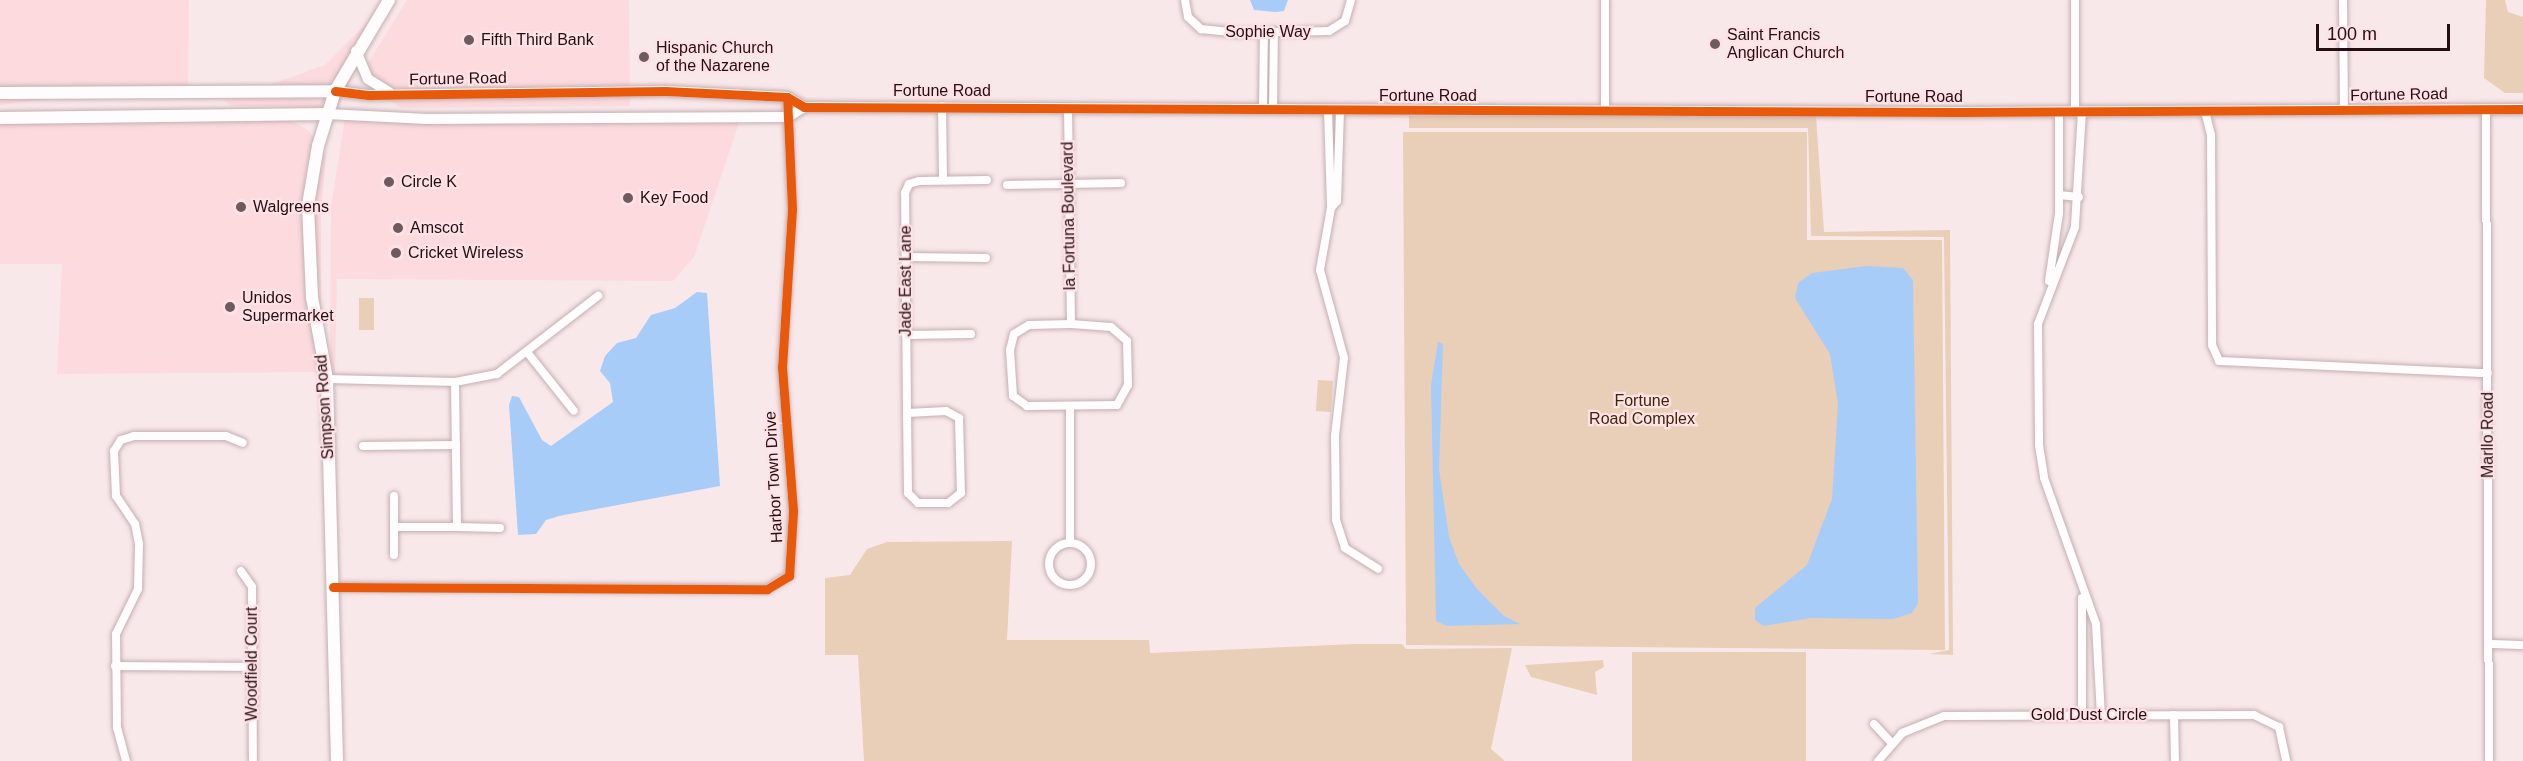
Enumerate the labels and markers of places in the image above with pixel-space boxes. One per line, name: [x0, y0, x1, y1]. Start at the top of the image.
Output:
place label: Saint Francis Anglican Church: [1727, 25, 1844, 63]
place label: Fifth Third Bank: [481, 30, 594, 50]
marker: Fifth Third Bank: [462, 33, 476, 47]
marker: Saint Francis Anglican Church: [1708, 37, 1722, 51]
place label: Hispanic Church of the Nazarene: [656, 38, 773, 76]
marker: Hispanic Church of the Nazarene: [637, 50, 651, 64]
place label: Circle K: [401, 172, 457, 192]
marker: Circle K: [382, 175, 396, 189]
place label: Key Food: [640, 188, 708, 208]
marker: Key Food: [621, 191, 635, 205]
place label: Walgreens: [253, 197, 329, 217]
marker: Walgreens: [234, 200, 248, 214]
place label: Amscot: [410, 218, 463, 238]
marker: Amscot: [391, 221, 405, 235]
place label: Cricket Wireless: [408, 243, 524, 263]
marker: Cricket Wireless: [389, 246, 403, 260]
place label: Unidos Supermarket: [242, 288, 334, 326]
marker: Unidos Supermarket: [223, 300, 237, 314]

